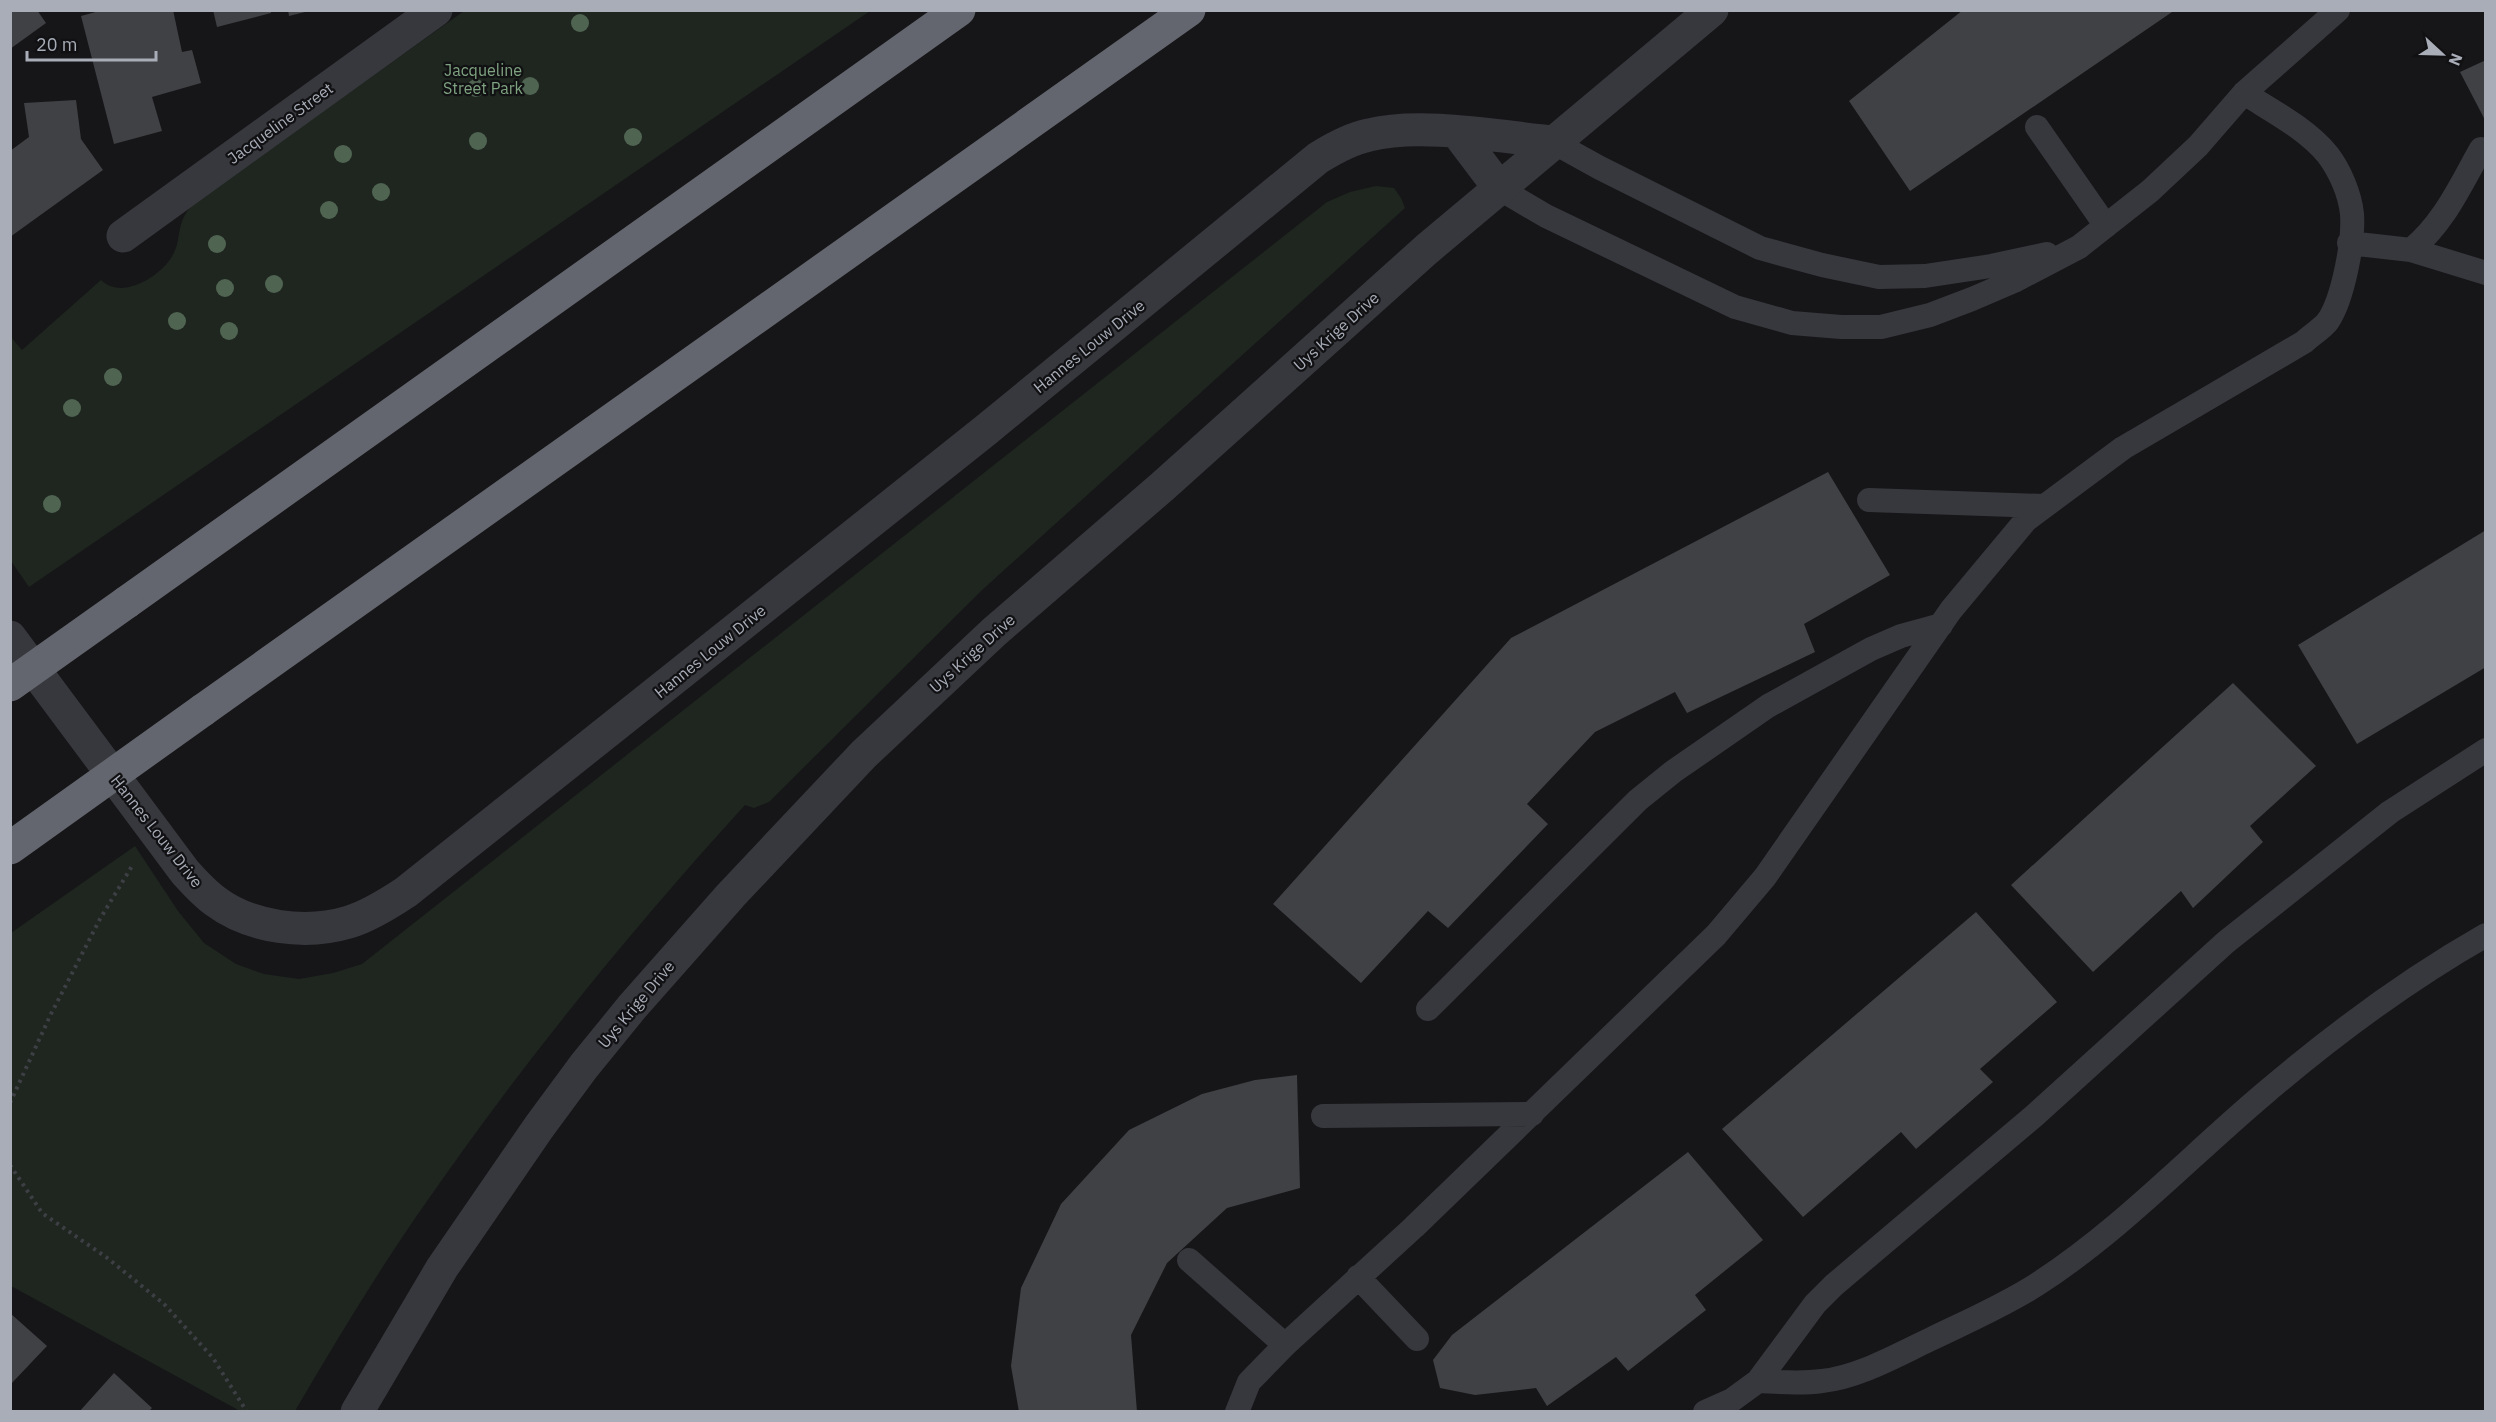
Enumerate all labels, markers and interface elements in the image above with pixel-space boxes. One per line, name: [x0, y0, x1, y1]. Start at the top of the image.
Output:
scale bar: [27, 24, 156, 62]
north arrow: [2412, 24, 2472, 84]
text: 20 m: [36, 33, 78, 56]
text: N: [2444, 50, 2467, 69]
park label: Jacqueline Street Park: [443, 60, 524, 98]
street label: Jacqueline Street: [223, 78, 337, 168]
street label: Uys Krige Drive: [1289, 287, 1383, 375]
street label: Hannes Louw Drive: [1029, 295, 1149, 397]
street label: Hannes Louw Drive: [650, 600, 770, 702]
street label: Uys Krige Drive: [925, 609, 1019, 697]
street label: Hannes Louw Drive: [107, 771, 207, 891]
street label: Uys Krige Drive: [594, 956, 679, 1052]

